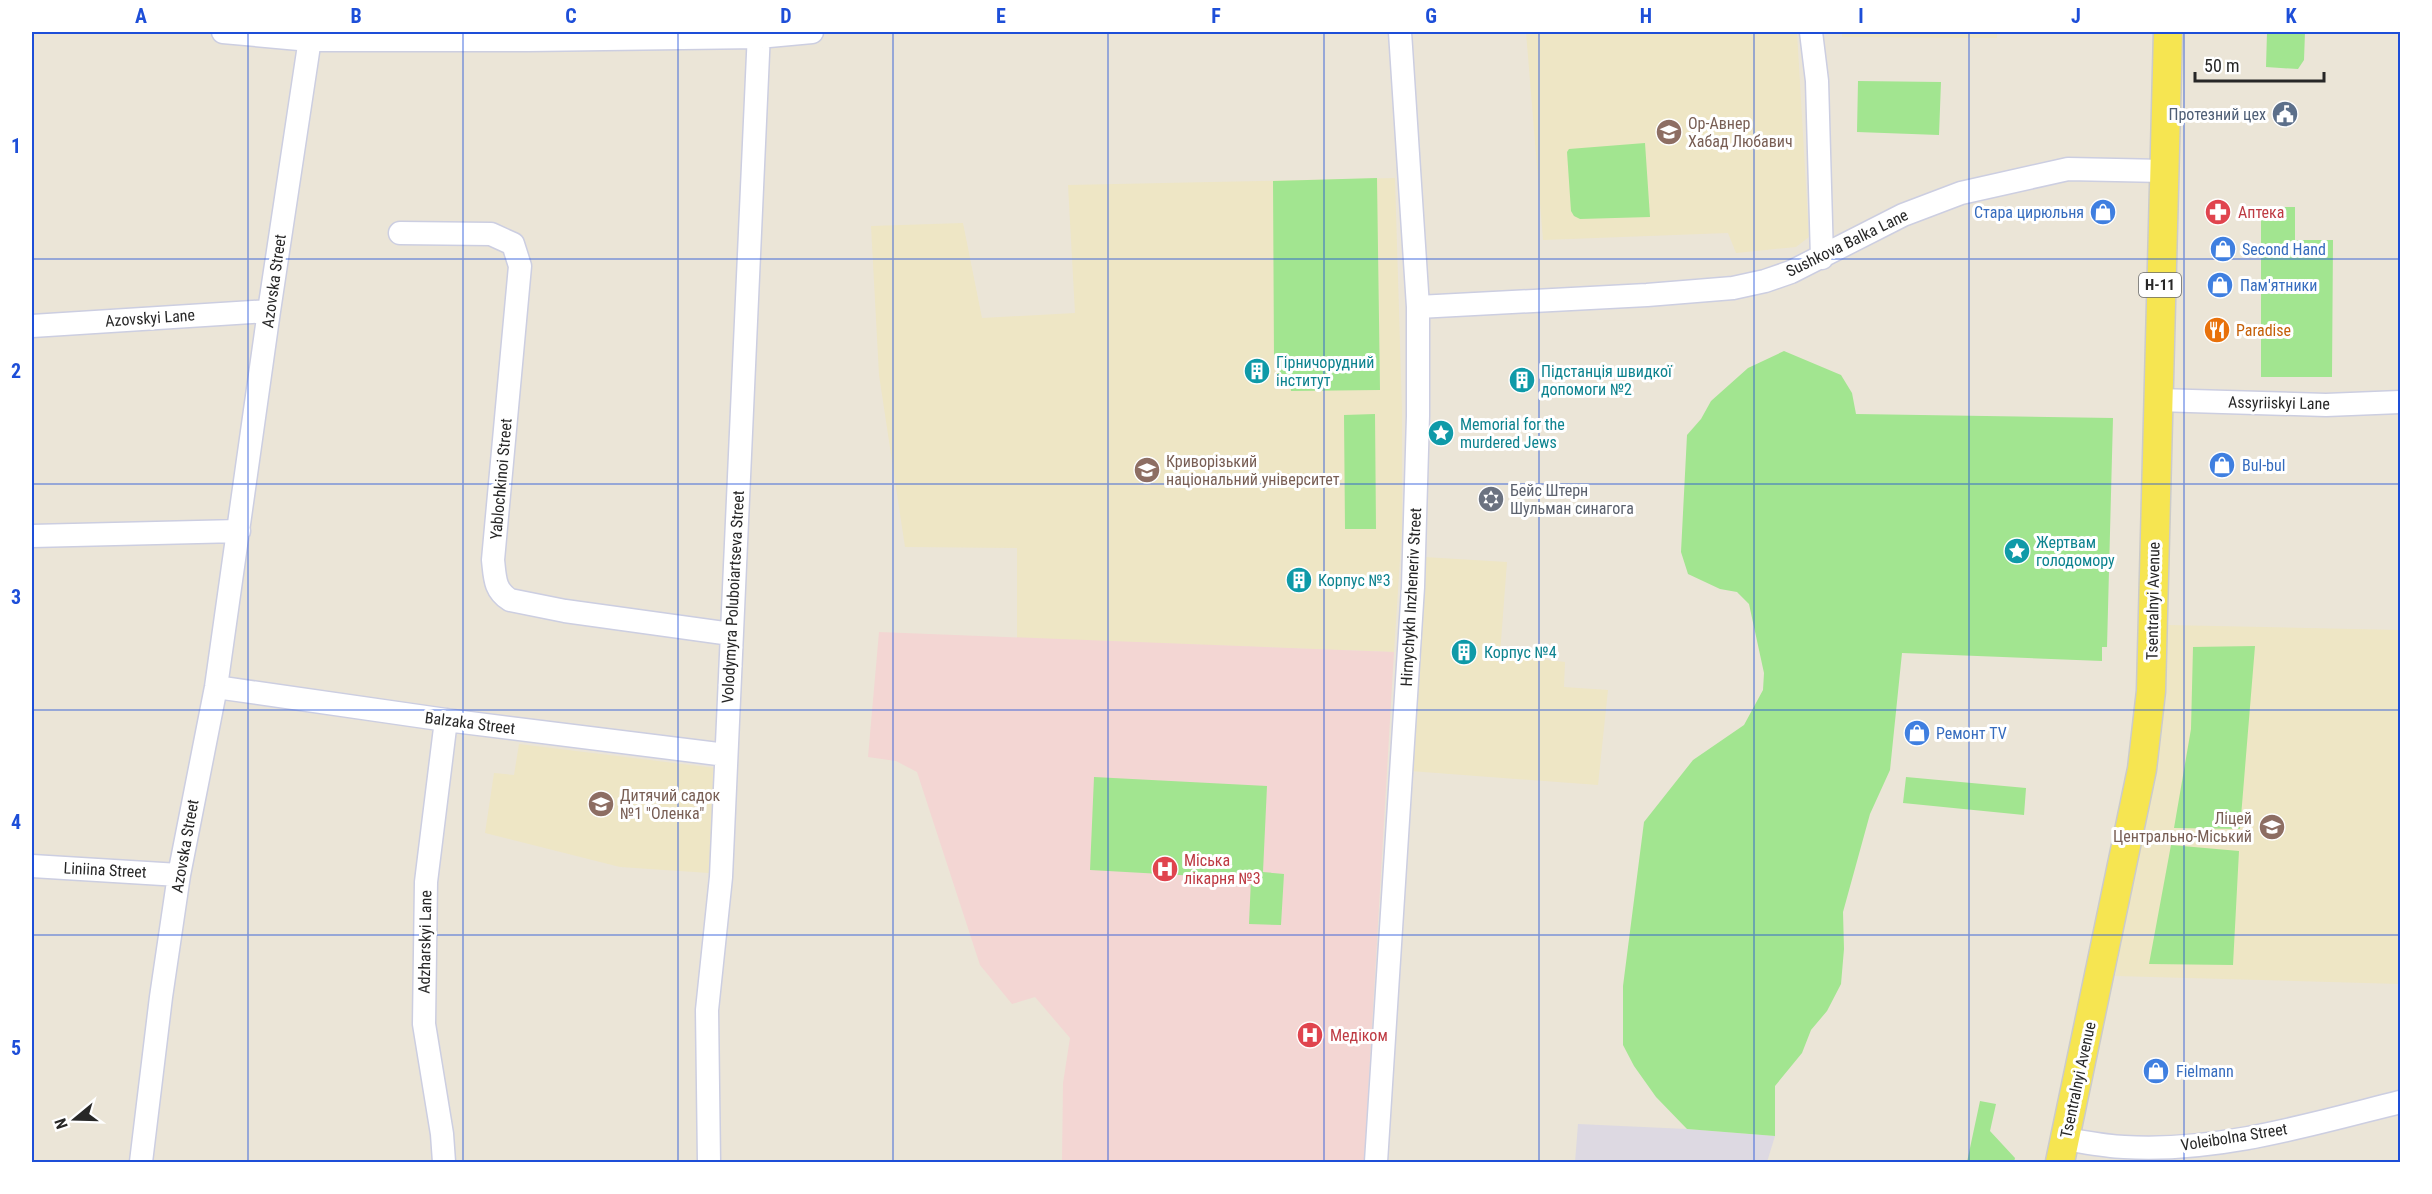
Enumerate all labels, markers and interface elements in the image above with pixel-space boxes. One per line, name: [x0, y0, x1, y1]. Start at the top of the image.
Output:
text: A: [135, 4, 147, 28]
text: B: [350, 4, 362, 28]
text: C: [565, 4, 577, 28]
text: D: [780, 4, 792, 28]
text: E: [996, 4, 1006, 28]
text: F: [1211, 4, 1221, 28]
text: G: [1425, 4, 1437, 28]
text: H: [1640, 4, 1652, 28]
text: I: [1858, 4, 1864, 28]
text: J: [2071, 4, 2081, 28]
text: K: [2285, 4, 2297, 28]
scale bar: [2195, 45, 2324, 83]
text: 50 m: [2204, 55, 2239, 76]
public building icon: Протезний цех: [2270, 99, 2300, 129]
place label: Протезний цех: [2168, 105, 2266, 124]
place label: Ор-Авнер Хабад Любавич: [1688, 114, 1793, 151]
school or university icon: Ор-Авнер Хабад Любавич: [1654, 117, 1684, 147]
text: 1: [11, 134, 21, 158]
shop icon: Стара цирюльня: [2088, 197, 2118, 227]
pharmacy icon: Аптека: [2203, 197, 2233, 227]
place label: Стара цирюльня: [1974, 203, 2084, 222]
place label: Аптека: [2238, 203, 2284, 222]
street label: Sushkova Balka Lane: [1783, 205, 1911, 281]
street label: Azovska Street: [258, 233, 290, 329]
shop icon: Second Hand: [2208, 234, 2238, 264]
place label: Second Hand: [2242, 240, 2326, 259]
shop icon: Пам'ятники: [2205, 270, 2235, 300]
road number: Н-11: [2139, 273, 2181, 297]
place label: Пам'ятники: [2240, 276, 2317, 295]
street label: Azovskyi Lane: [104, 305, 196, 331]
restaurant icon: Paradise: [2202, 315, 2232, 345]
place label: Paradise: [2236, 321, 2291, 340]
place label: Гірничорудний інститут: [1276, 353, 1374, 390]
building icon: Гірничорудний інститут: [1242, 356, 1272, 386]
text: 2: [11, 359, 21, 383]
place label: Підстанція швидкої допомоги №2: [1541, 362, 1673, 399]
building icon: Підстанція швидкої допомоги №2: [1507, 365, 1537, 395]
street label: Assyriiskyi Lane: [2228, 393, 2330, 413]
place label: Memorial for the murdered Jews: [1460, 415, 1565, 452]
street label: Yablochkinoi Street: [486, 417, 516, 540]
place icon: Memorial for the murdered Jews: [1426, 418, 1456, 448]
shop icon: Bul-bul: [2207, 450, 2237, 480]
place label: Криворізький національний університет: [1166, 452, 1340, 489]
school or university icon: Криворізький національний університет: [1132, 455, 1162, 485]
place label: Bul-bul: [2242, 456, 2285, 475]
place label: Бейс Штерн Шульман синагога: [1510, 481, 1634, 518]
synagogue icon: Бейс Штерн Шульман синагога: [1476, 484, 1506, 514]
street label: Volodymyra Poluboiartseva Street: [718, 490, 748, 704]
street label: Hirnychykh Inzheneriv Street: [1397, 507, 1425, 687]
place label: Жертвам голодомору: [2036, 533, 2115, 570]
place icon: Жертвам голодомору: [2002, 536, 2032, 566]
street label: Tsentralnyi Avenue: [2142, 542, 2164, 660]
building icon: Корпус №3: [1284, 565, 1314, 595]
place label: Корпус №3: [1318, 571, 1391, 590]
text: 3: [11, 585, 21, 609]
building icon: Корпус №4: [1449, 637, 1479, 667]
place label: Корпус №4: [1484, 643, 1557, 662]
street label: Balzaka Street: [424, 708, 516, 738]
shop icon: Ремонт TV: [1902, 718, 1932, 748]
place label: Ремонт TV: [1936, 724, 2007, 743]
place label: Дитячий садок №1 "Оленка": [620, 786, 721, 823]
school or university icon: Дитячий садок №1 "Оленка": [586, 789, 616, 819]
street label: Azovska Street: [167, 798, 203, 894]
place label: Ліцей Центрально-Міський: [2113, 809, 2252, 846]
text: 4: [11, 810, 21, 834]
school or university icon: Ліцей Центрально-Міський: [2257, 812, 2287, 842]
place label: Міська лікарня №3: [1184, 851, 1261, 888]
hospital icon: Міська лікарня №3: [1150, 854, 1180, 884]
street label: Liniina Street: [63, 858, 147, 882]
street label: Adzharskyi Lane: [415, 890, 435, 994]
hospital icon: Медіком: [1295, 1020, 1325, 1050]
street label: Tsentralnyi Avenue: [2056, 1020, 2100, 1140]
place label: Медіком: [1330, 1026, 1388, 1045]
text: 5: [11, 1036, 21, 1060]
shop icon: Fielmann: [2141, 1056, 2171, 1086]
place label: Fielmann: [2176, 1062, 2234, 1081]
north arrow: [45, 1089, 105, 1149]
text: N: [51, 1116, 72, 1131]
street label: Voleibolna Street: [2179, 1119, 2289, 1155]

